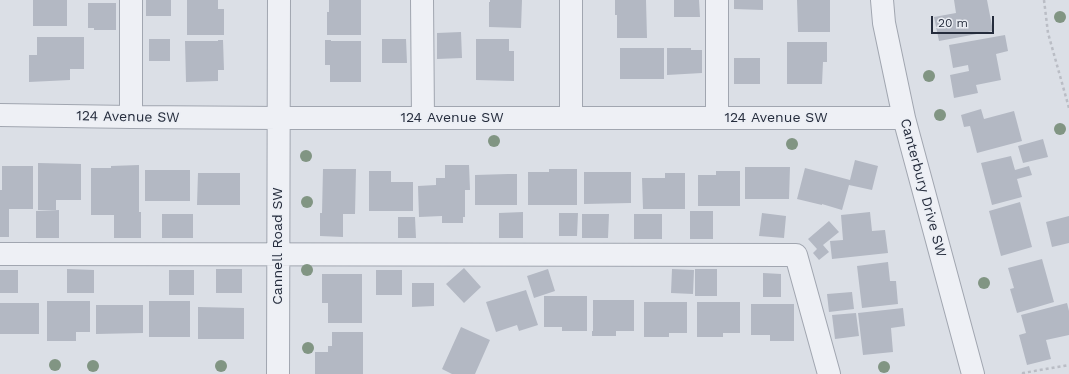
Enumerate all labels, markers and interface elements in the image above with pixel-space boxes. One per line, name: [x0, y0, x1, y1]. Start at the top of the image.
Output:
scale bar: [933, 8, 996, 34]
text: 20 m: [938, 16, 968, 30]
street label: 124 Avenue SW: [76, 108, 180, 126]
street label: 124 Avenue SW: [400, 110, 504, 126]
street label: 124 Avenue SW: [724, 110, 828, 126]
street label: Canterbury Drive SW: [896, 117, 950, 259]
street label: Cannell Road SW: [270, 187, 286, 305]

